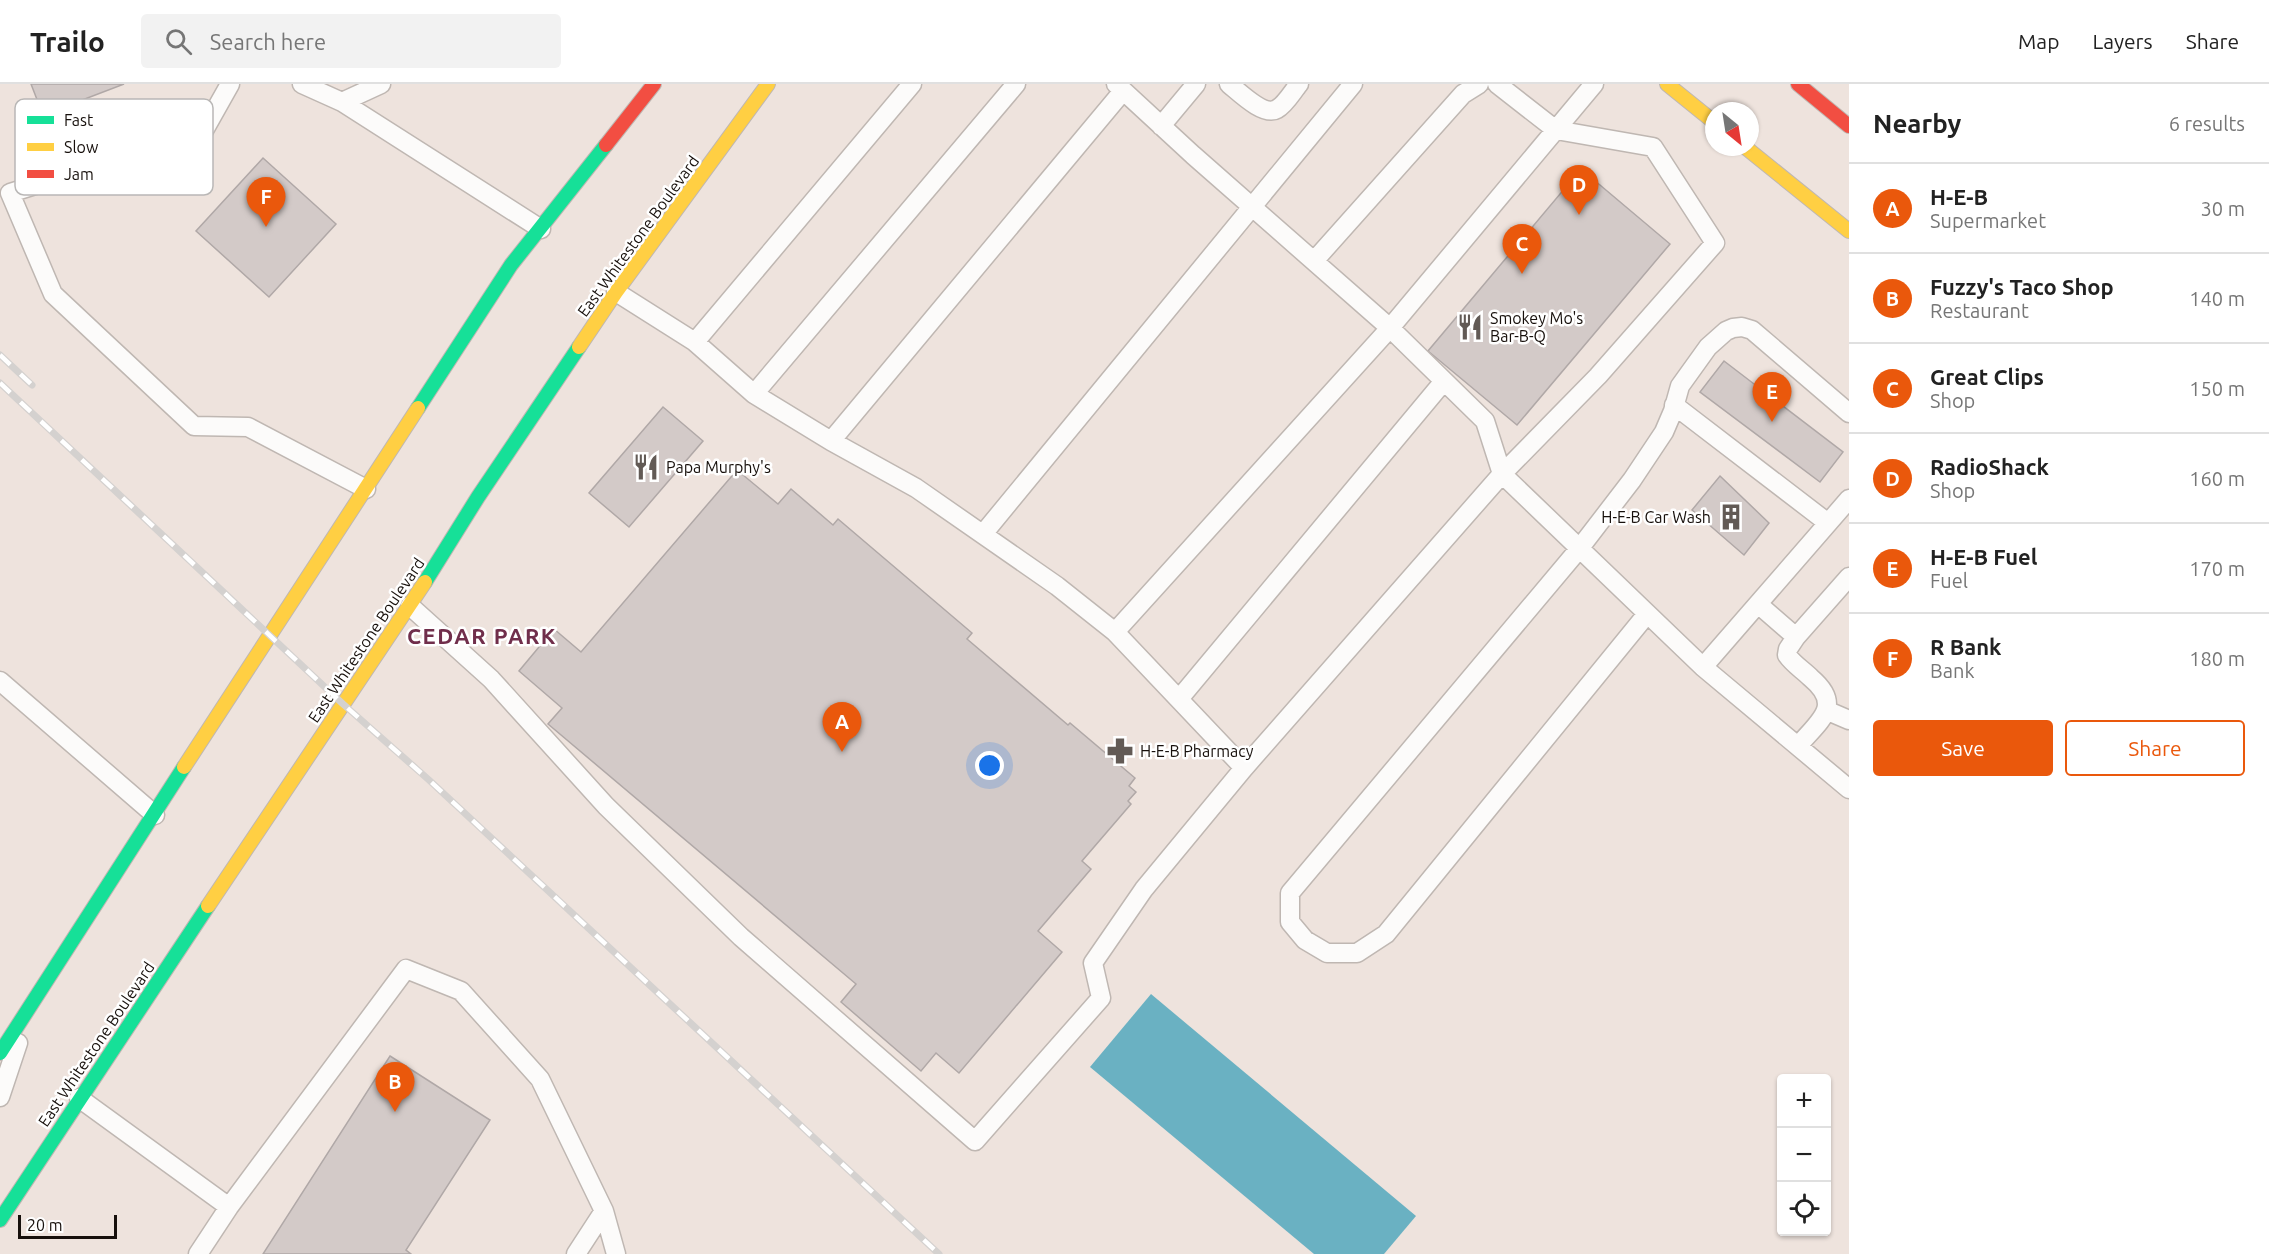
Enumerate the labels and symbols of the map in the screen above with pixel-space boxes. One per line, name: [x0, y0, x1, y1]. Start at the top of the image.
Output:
legend: [15, 99, 213, 195]
north arrow: [1705, 102, 1759, 156]
text: Fast: [64, 111, 94, 129]
text: Slow: [64, 138, 99, 156]
street label: East Whitestone Boulevard: [574, 152, 702, 320]
text: Jam: [64, 165, 94, 183]
pin: D: [1560, 166, 1598, 215]
pin: F: [246, 178, 286, 227]
pin: C: [1502, 224, 1541, 274]
place label: Smokey Mo's Bar-B-Q: [1490, 309, 1583, 345]
restaurant icon: Smokey Mo's Bar-B-Q: [1455, 312, 1485, 342]
pin: E: [1752, 372, 1792, 422]
restaurant icon: Papa Murphy's: [631, 452, 661, 482]
place label: Papa Murphy's: [666, 458, 771, 476]
building icon: H-E-B Car Wash: [1716, 502, 1746, 532]
place label: H-E-B Car Wash: [1601, 508, 1711, 526]
street label: East Whitestone Boulevard: [304, 554, 428, 726]
district label: CEDAR PARK: [407, 623, 557, 648]
pin: A: [822, 702, 862, 752]
pharmacy icon: H-E-B Pharmacy: [1105, 736, 1135, 766]
place label: H-E-B Pharmacy: [1140, 742, 1254, 760]
your location: [975, 751, 1004, 780]
street label: East Whitestone Boulevard: [34, 958, 158, 1130]
pin: B: [376, 1062, 414, 1112]
scale bar: [18, 1212, 117, 1240]

